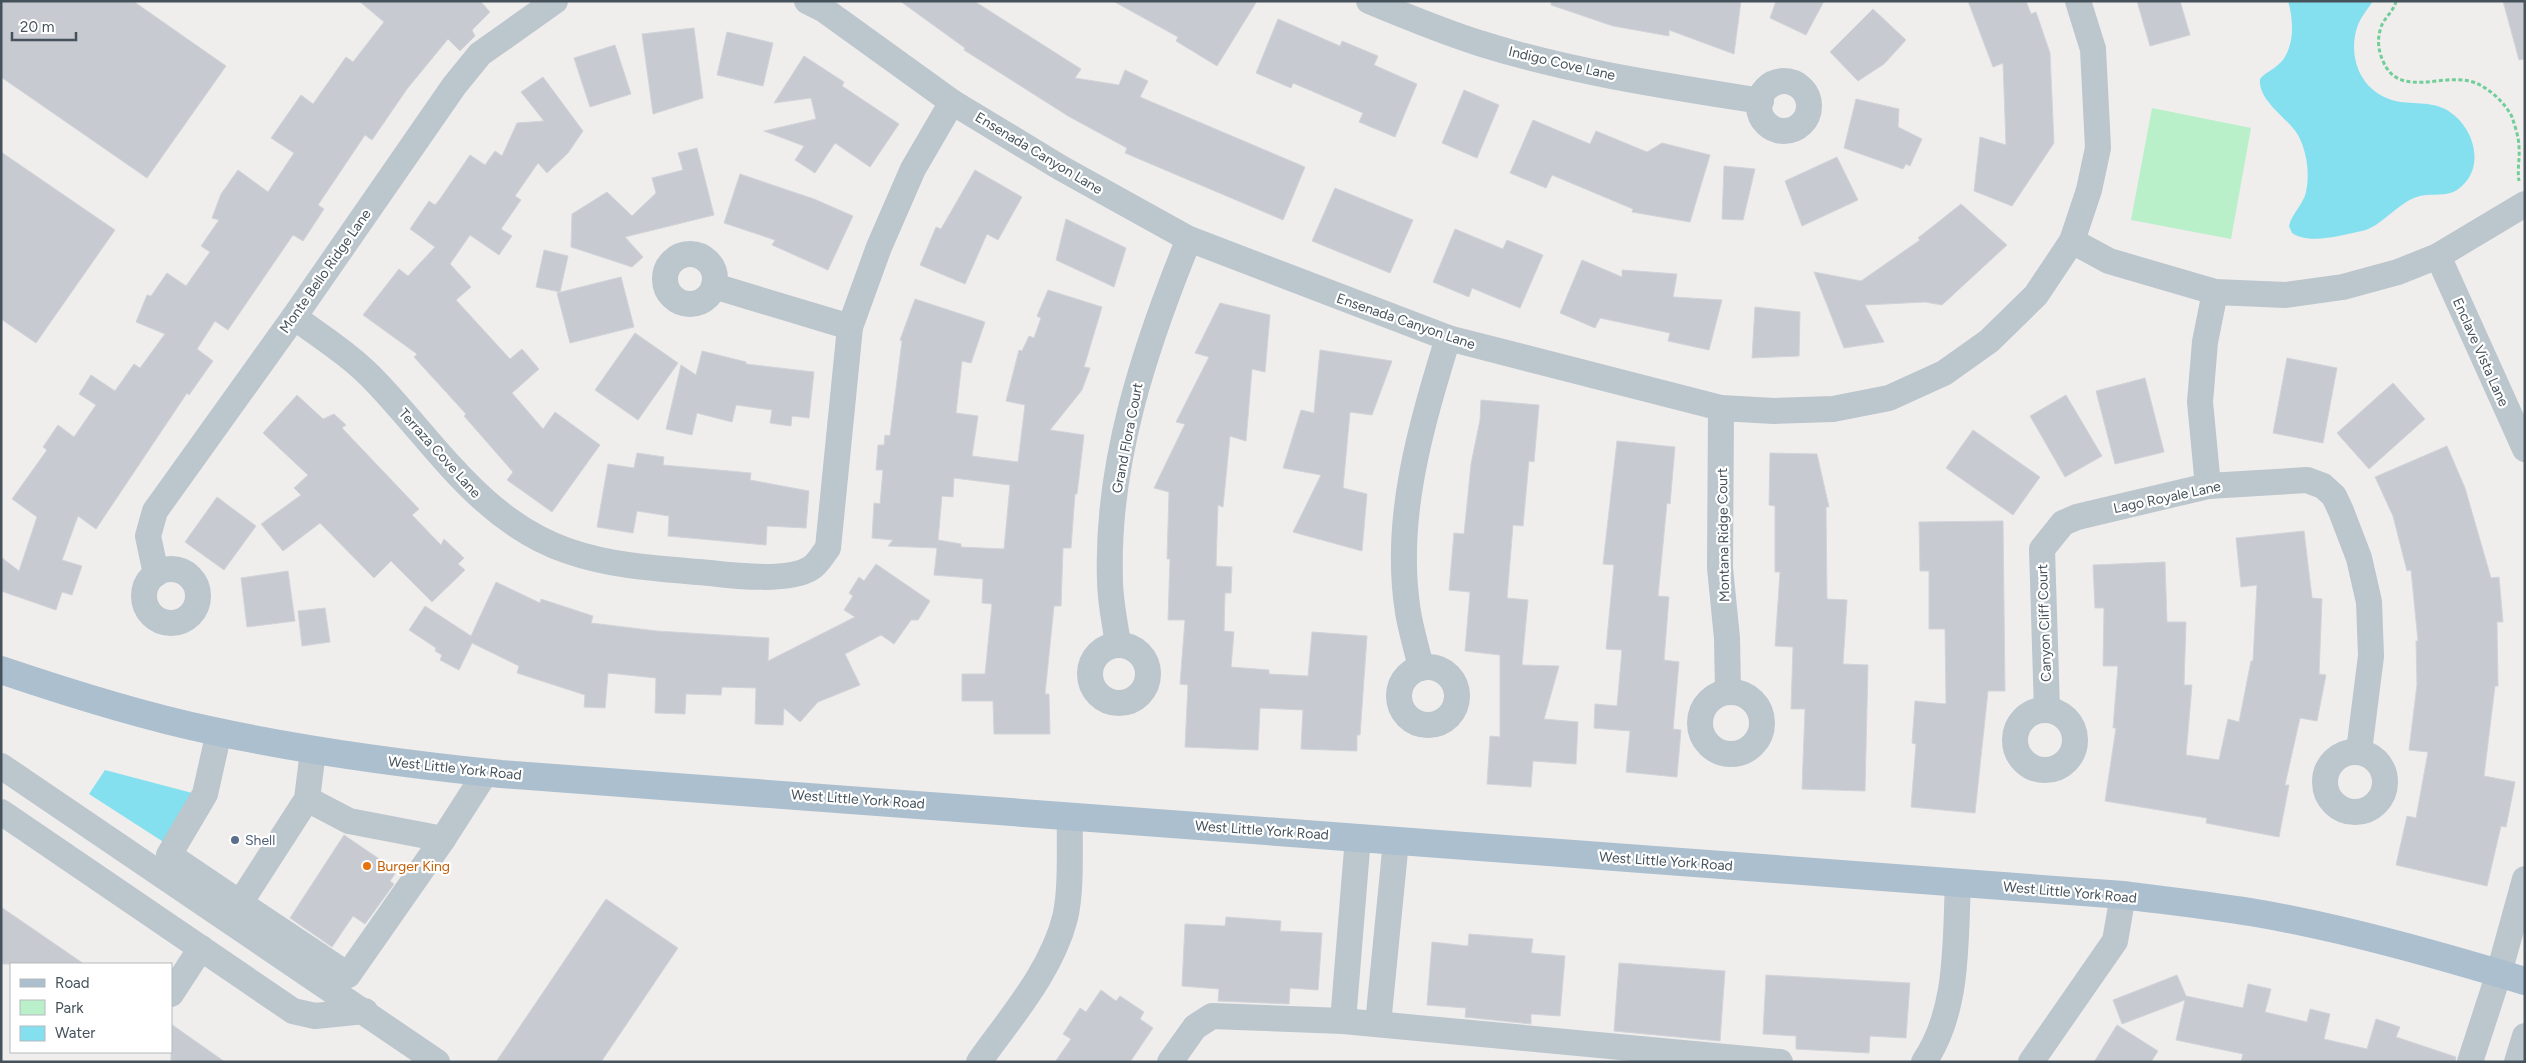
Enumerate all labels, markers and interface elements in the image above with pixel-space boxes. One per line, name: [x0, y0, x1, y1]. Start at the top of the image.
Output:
scale bar: [12, 10, 76, 42]
text: 20 m: [20, 18, 54, 36]
street label: Indigo Cove Lane: [1507, 43, 1617, 84]
street label: Ensenada Canyon Lane: [972, 109, 1106, 198]
street label: Monte Bello Ridge Lane: [276, 206, 375, 337]
street label: Ensenada Canyon Lane: [1334, 290, 1478, 353]
street label: Enclave Vista Lane: [2449, 295, 2512, 410]
street label: Grand Flora Court: [1108, 381, 1147, 495]
street label: Terraza Cove Lane: [395, 405, 485, 502]
street label: Montana Ridge Court: [1714, 468, 1733, 602]
street label: Lago Royale Lane: [2112, 478, 2223, 517]
street label: Canyon Cliff Court: [2034, 564, 2055, 682]
street label: West Little York Road: [387, 753, 522, 784]
street label: West Little York Road: [791, 786, 925, 813]
street label: West Little York Road: [1195, 817, 1329, 844]
place label: Shell: [245, 832, 275, 849]
marker: Shell: [229, 834, 241, 846]
street label: West Little York Road: [1599, 848, 1733, 875]
place label: Burger King: [377, 858, 450, 875]
marker: Burger King: [361, 860, 373, 872]
street label: West Little York Road: [2002, 878, 2137, 907]
legend: [10, 963, 172, 1053]
text: Road: [55, 974, 90, 992]
text: Park: [55, 999, 84, 1017]
text: Water: [55, 1024, 95, 1042]

